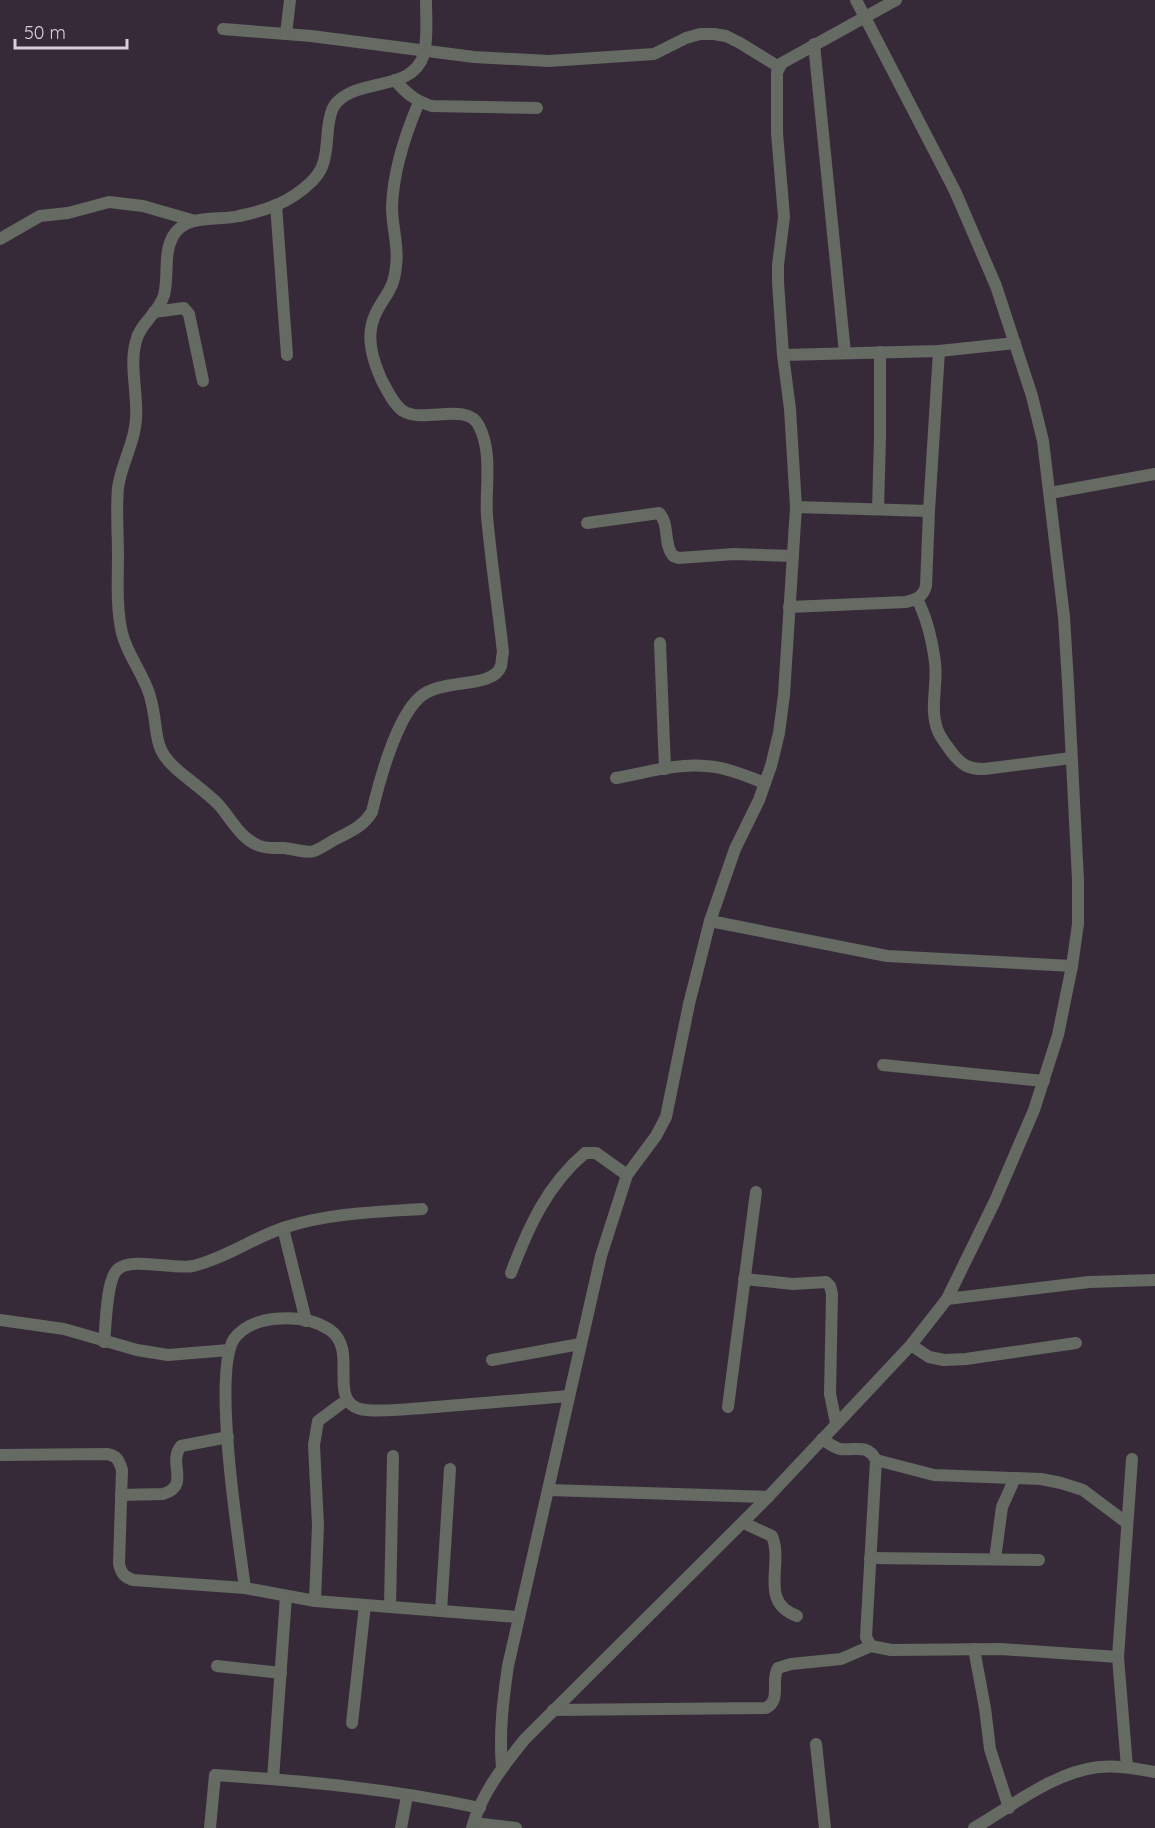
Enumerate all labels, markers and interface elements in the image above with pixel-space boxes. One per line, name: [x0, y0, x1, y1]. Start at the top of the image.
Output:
scale bar: [15, 12, 128, 50]
text: 50 m: [24, 21, 66, 44]

